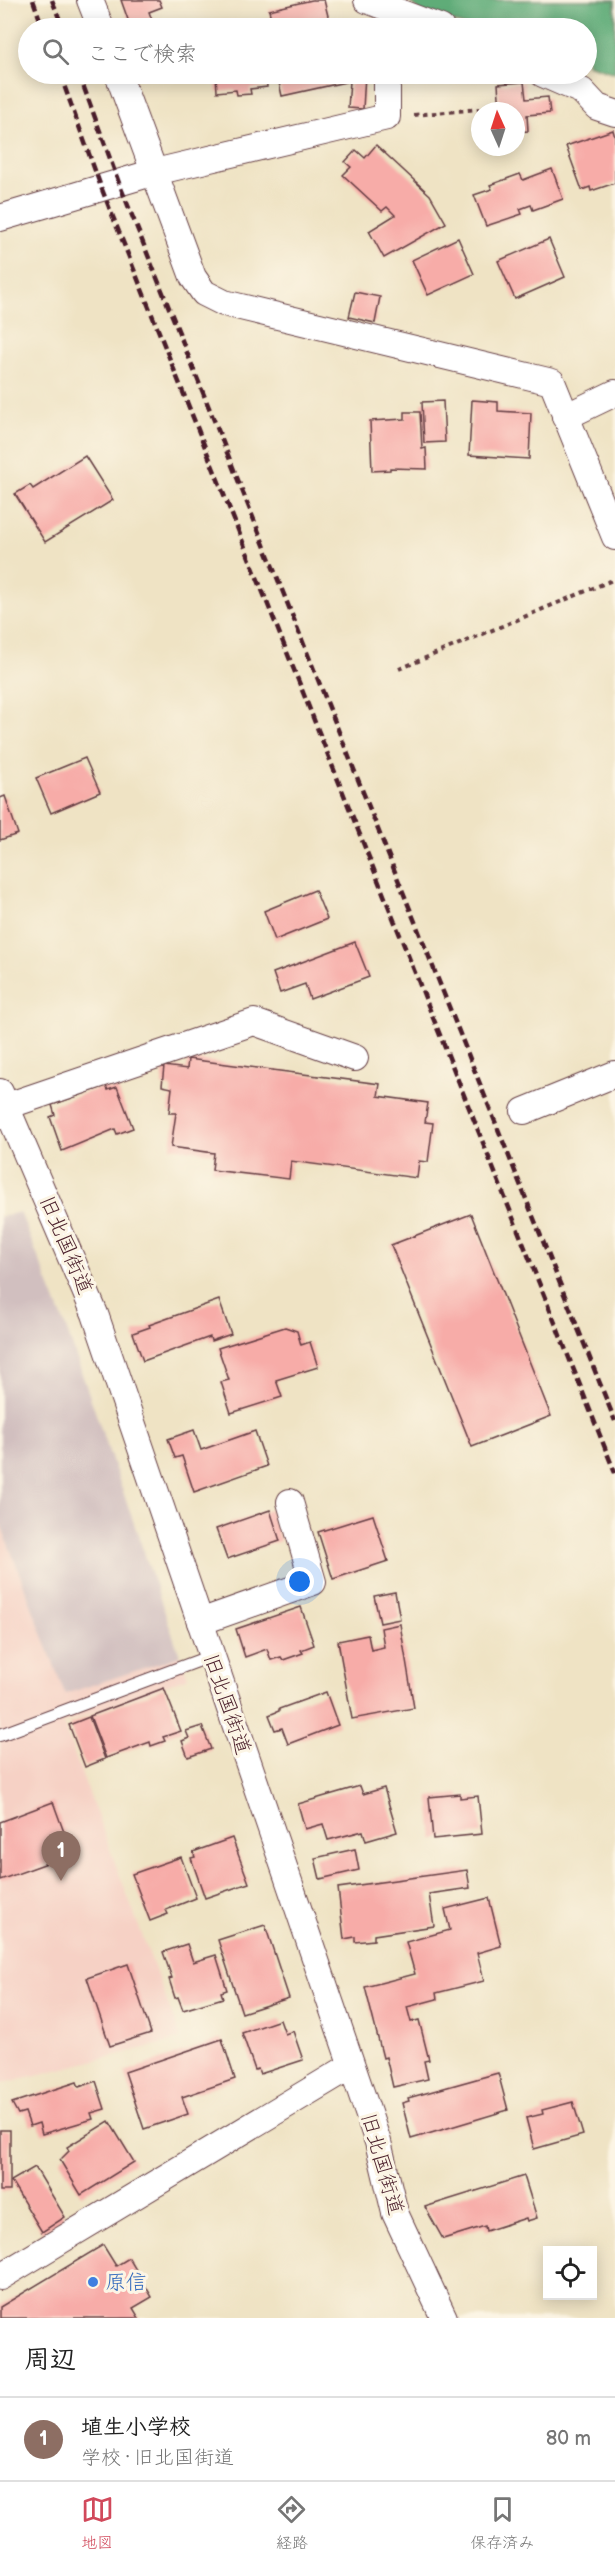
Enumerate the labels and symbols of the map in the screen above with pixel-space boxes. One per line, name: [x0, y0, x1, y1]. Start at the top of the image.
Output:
north arrow: [471, 102, 525, 156]
street label: 旧北国街道: [34, 1192, 98, 1298]
your location: [285, 1567, 314, 1596]
street label: 旧北国街道: [198, 1650, 256, 1758]
pin: 1: [42, 1832, 80, 1881]
street label: 旧北国街道: [356, 2110, 408, 2218]
place label: 原信: [105, 2270, 147, 2295]
marker: 原信: [86, 2275, 100, 2289]

